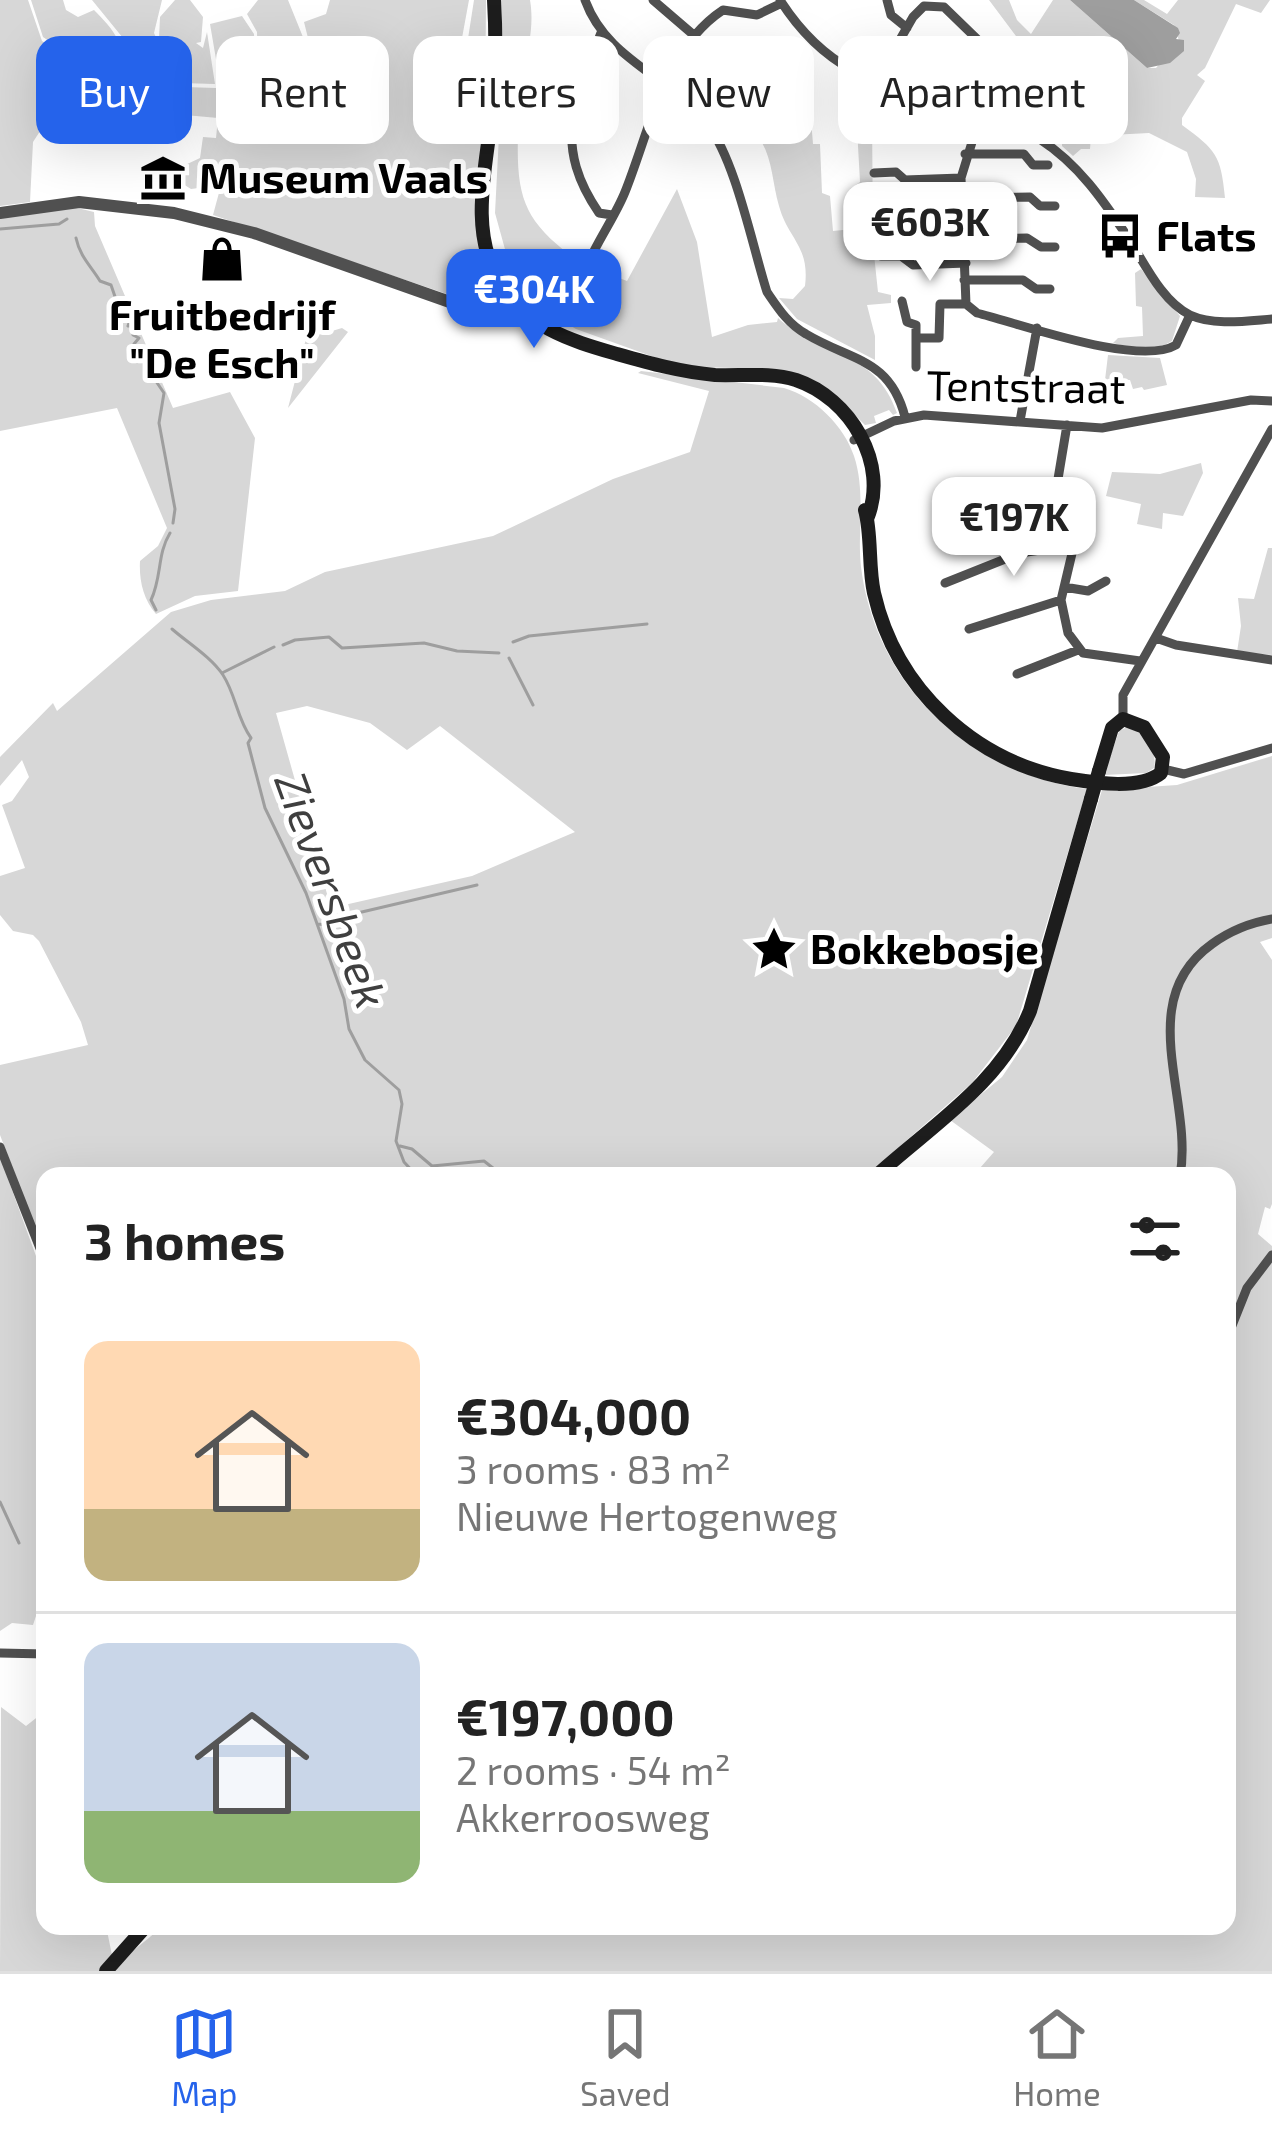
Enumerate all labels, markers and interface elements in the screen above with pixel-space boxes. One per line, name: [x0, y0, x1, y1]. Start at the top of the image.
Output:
chip: Buy: [36, 36, 192, 144]
chip: Rent: [216, 36, 389, 144]
chip: Filters: [413, 36, 619, 144]
chip: New: [643, 36, 814, 144]
chip: Apartment: [838, 36, 1128, 144]
place label: Museum Vaals: [199, 151, 488, 201]
museum icon: Museum Vaals: [138, 153, 188, 203]
pin: €603K: [846, 182, 1014, 284]
text: €603K: [870, 197, 990, 244]
place label: Flats: [1156, 209, 1257, 259]
bus stop icon: Flats: [1095, 211, 1145, 261]
shop icon: Fruitbedrijf "De Esch": [197, 234, 247, 284]
pin: €304K: [450, 249, 618, 351]
text: €304K: [473, 264, 595, 311]
place label: Fruitbedrijf "De Esch": [109, 288, 336, 386]
street label: Tentstraat: [926, 358, 1126, 412]
pin: €197K: [930, 477, 1098, 579]
text: €197K: [959, 492, 1069, 539]
water label: Zieversbeek: [265, 764, 400, 1015]
place label: Bokkebosje: [810, 922, 1039, 973]
place icon: Bokkebosje: [749, 924, 799, 974]
icon: filters: [1122, 1206, 1188, 1272]
text: 3 homes: [84, 1209, 285, 1270]
text: €304,000: [456, 1384, 691, 1445]
icon: home: [180, 1389, 324, 1533]
text: 3 rooms · 83 m²: [456, 1445, 731, 1492]
text: Nieuwe Hertogenweg: [456, 1492, 838, 1539]
text: €197,000: [456, 1685, 675, 1746]
icon: home: [180, 1691, 324, 1835]
text: 2 rooms · 54 m²: [456, 1746, 731, 1793]
text: Akkerroosweg: [456, 1793, 710, 1840]
tab: Map: [171, 2001, 238, 2113]
tab: Saved: [580, 2001, 671, 2113]
tab: Home: [1013, 2001, 1101, 2113]

